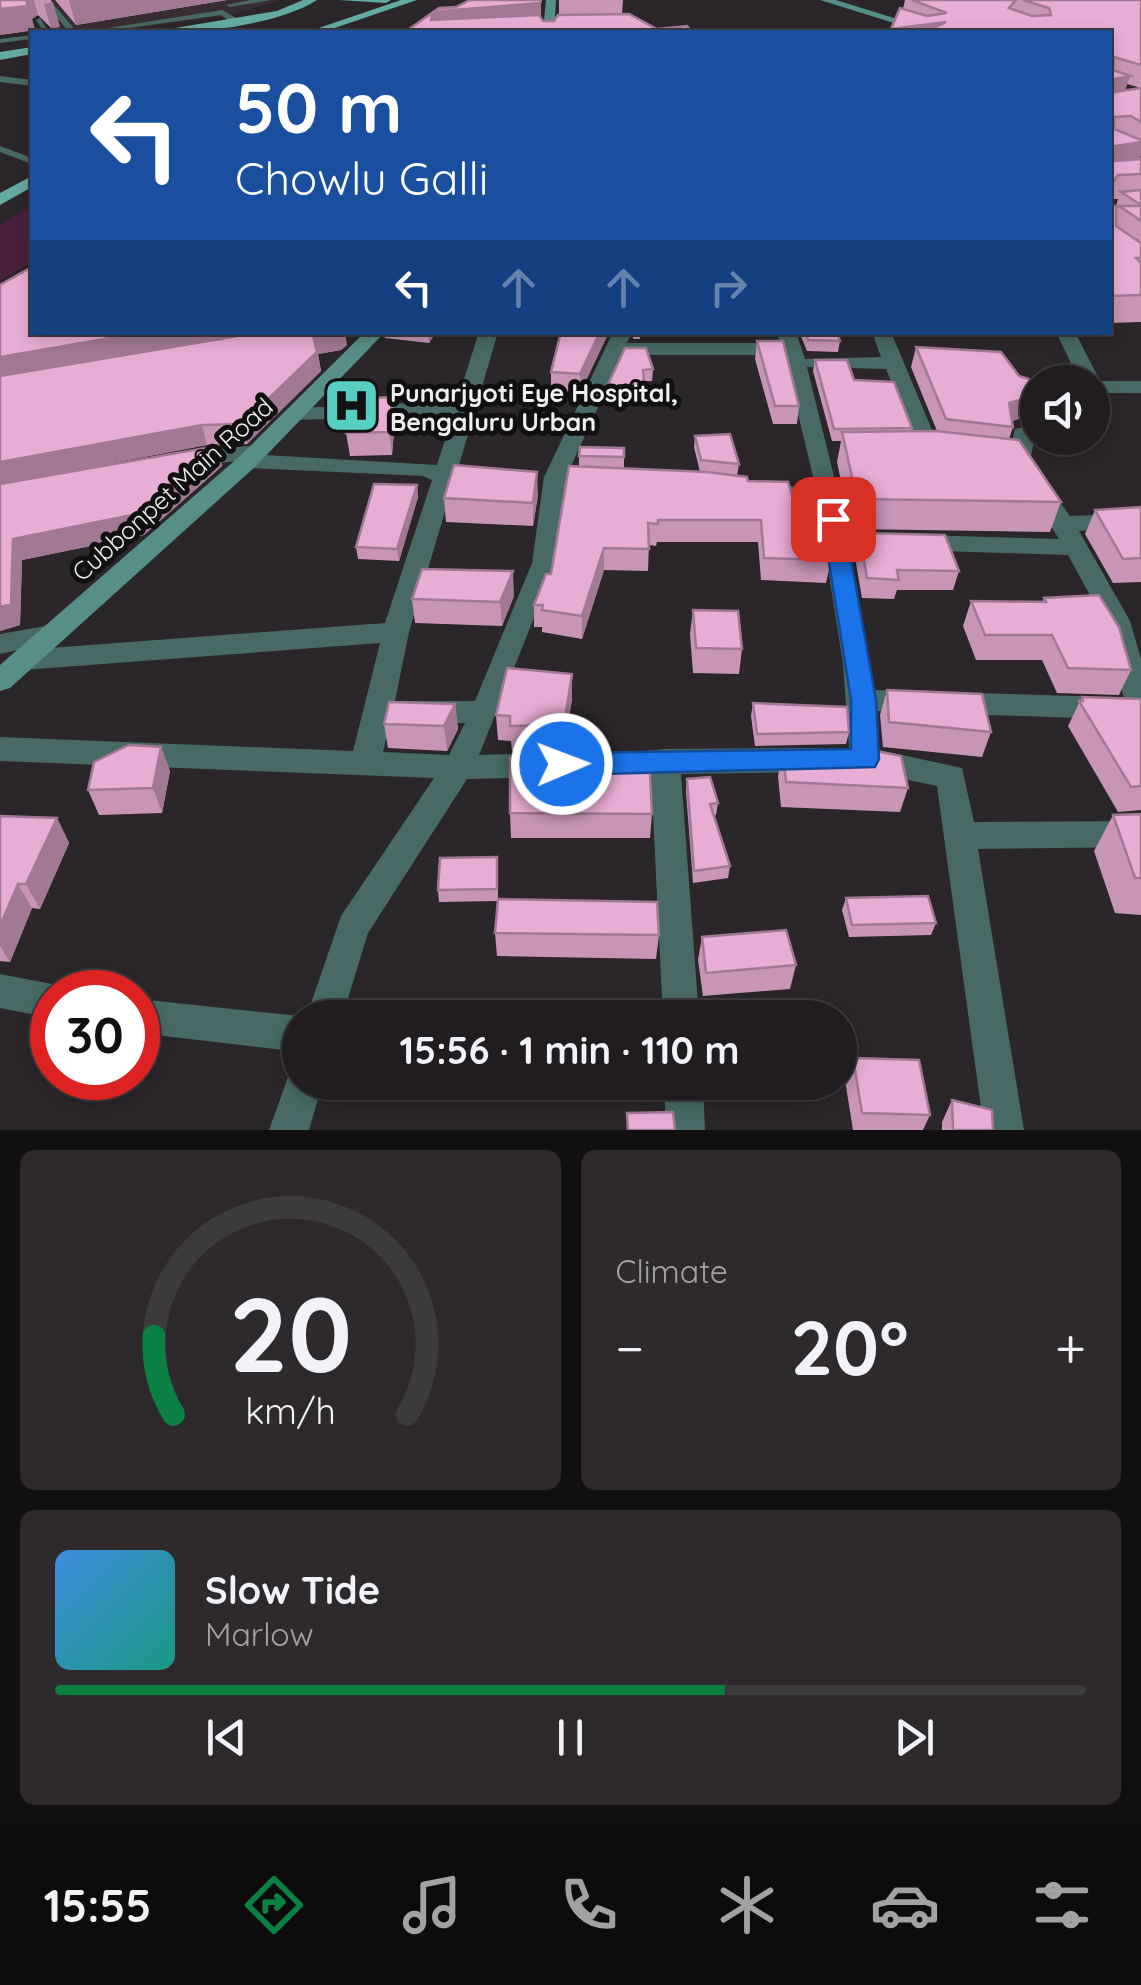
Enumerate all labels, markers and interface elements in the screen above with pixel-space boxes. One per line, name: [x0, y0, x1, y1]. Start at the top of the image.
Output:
text: 50 m: [235, 63, 402, 151]
icon: left: [70, 70, 200, 200]
text: Chowlu Galli: [235, 150, 489, 206]
icon: left: [386, 260, 441, 315]
icon: ahead: [491, 260, 546, 315]
icon: ahead: [596, 260, 651, 315]
icon: right: [701, 260, 756, 315]
map controls: [1020, 365, 1110, 455]
button: sound: [1020, 365, 1110, 455]
hospital icon: Punarjyoti Eye Hospital, Bengaluru Urban: [321, 376, 381, 436]
place label: Punarjyoti Eye Hospital, Bengaluru Urban: [390, 377, 678, 437]
street label: Cubbonpet Main Road: [65, 391, 279, 587]
pin: [791, 477, 876, 562]
icon: arrive: [806, 492, 861, 547]
position arrow: [510, 712, 614, 816]
speed limit sign: 30: [30, 970, 160, 1100]
text: 15:56 · 1 min · 110 m: [399, 1026, 740, 1074]
text: Climate: [616, 1251, 728, 1291]
text: 20: [229, 1268, 352, 1398]
text: 20°: [790, 1300, 909, 1394]
text: −: [616, 1313, 644, 1382]
text: +: [1055, 1313, 1086, 1382]
text: km/h: [245, 1388, 336, 1433]
text: Slow Tide: [205, 1566, 380, 1614]
text: Marlow: [205, 1614, 314, 1654]
icon: previous: [199, 1710, 254, 1765]
icon: pause: [543, 1710, 598, 1765]
icon: next: [887, 1710, 942, 1765]
icon: directions: [239, 1870, 309, 1940]
icon: music: [397, 1870, 467, 1940]
icon: phone: [554, 1870, 624, 1940]
icon: climate: [712, 1870, 782, 1940]
icon: car: [870, 1870, 940, 1940]
icon: filters: [1027, 1870, 1097, 1940]
text: 15:55: [44, 1877, 151, 1933]

